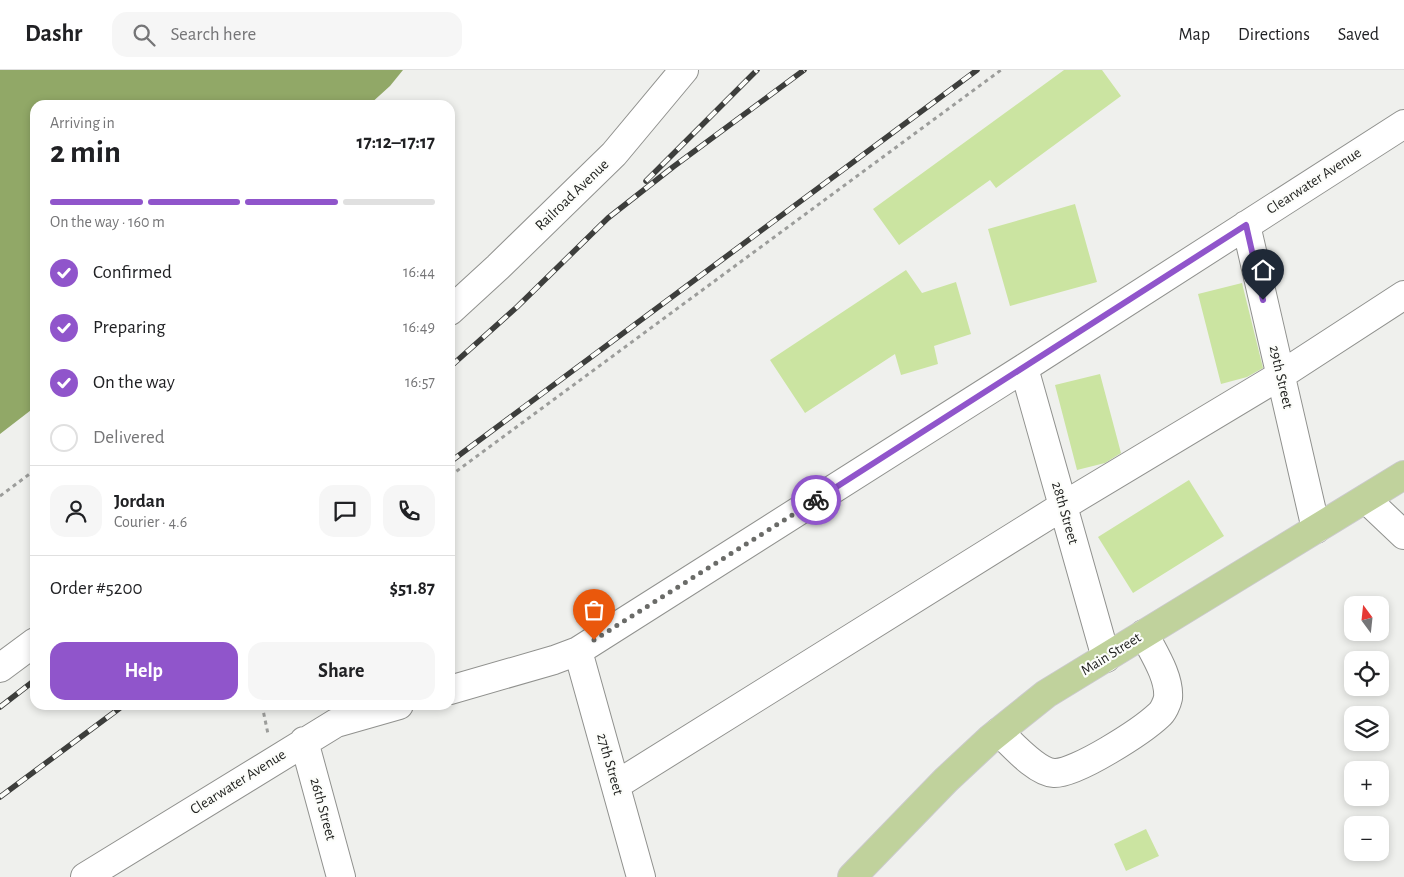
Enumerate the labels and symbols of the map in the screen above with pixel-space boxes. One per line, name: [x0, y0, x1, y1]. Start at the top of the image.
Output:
street label: Clearwater Avenue: [1264, 145, 1364, 217]
street label: Railroad Avenue: [532, 156, 612, 234]
pin: [1242, 249, 1284, 300]
street label: 29th Street: [1266, 344, 1296, 410]
courier: [791, 475, 841, 525]
street label: 28th Street: [1049, 480, 1081, 546]
pin: [573, 589, 615, 640]
north arrow: [1344, 596, 1389, 641]
street label: Main Street: [1078, 630, 1144, 678]
street label: 27th Street: [594, 731, 626, 797]
street label: Clearwater Avenue: [188, 747, 289, 817]
street label: 26th Street: [307, 776, 339, 842]

